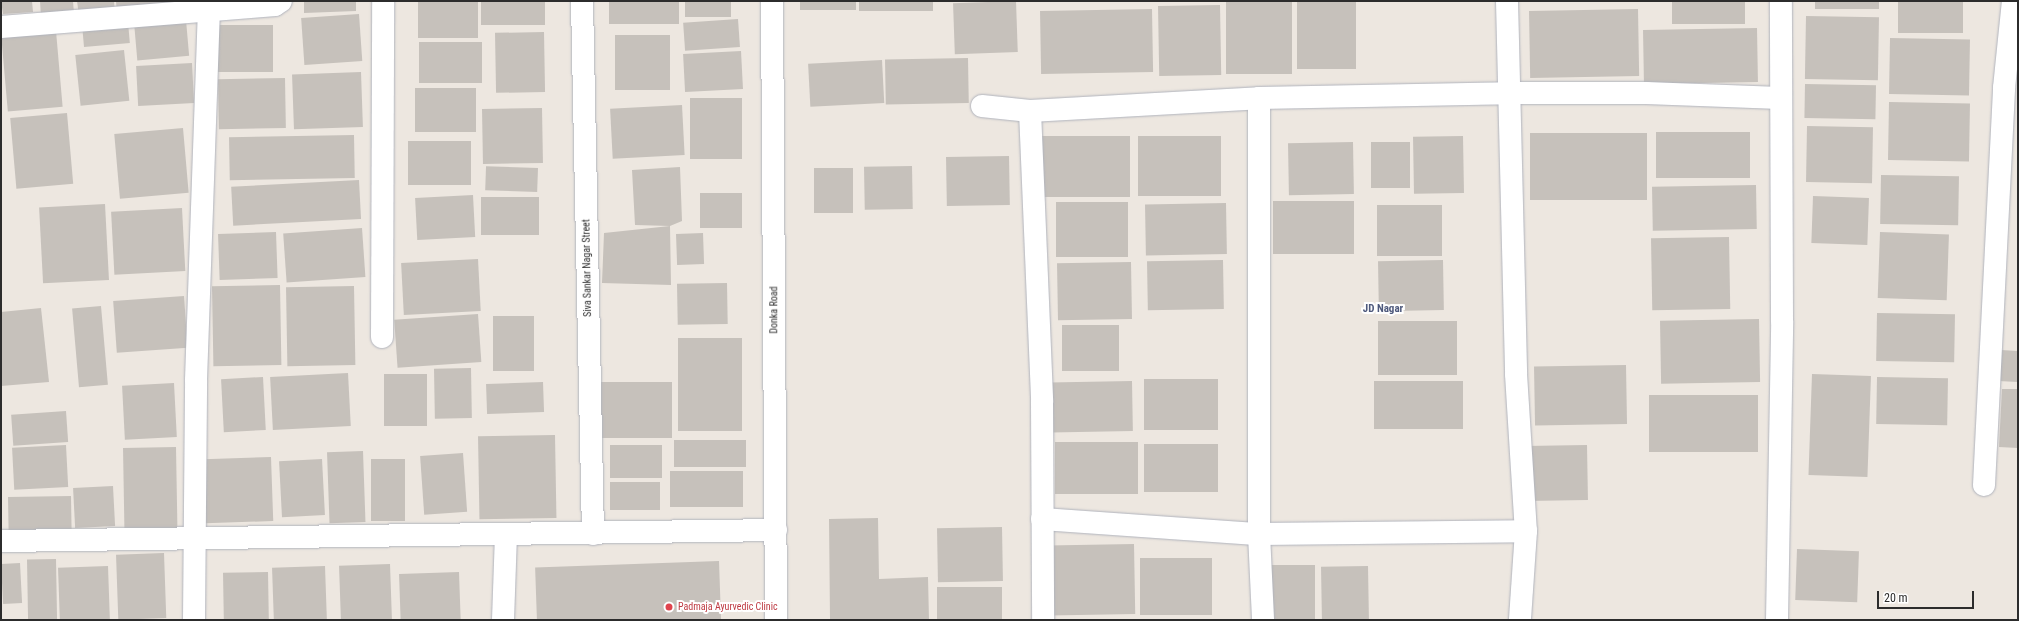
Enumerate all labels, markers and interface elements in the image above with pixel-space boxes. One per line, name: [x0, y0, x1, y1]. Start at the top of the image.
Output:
street label: Siva Sankar Nagar Street: [580, 219, 594, 317]
street label: Donka Road: [768, 286, 780, 334]
district label: JD Nagar: [1363, 302, 1403, 316]
scale bar: [1879, 583, 1976, 609]
text: 20 m: [1884, 591, 1908, 605]
marker: Padmaja Ayurvedic Clinic: [663, 601, 675, 613]
place label: Padmaja Ayurvedic Clinic: [678, 601, 778, 613]

